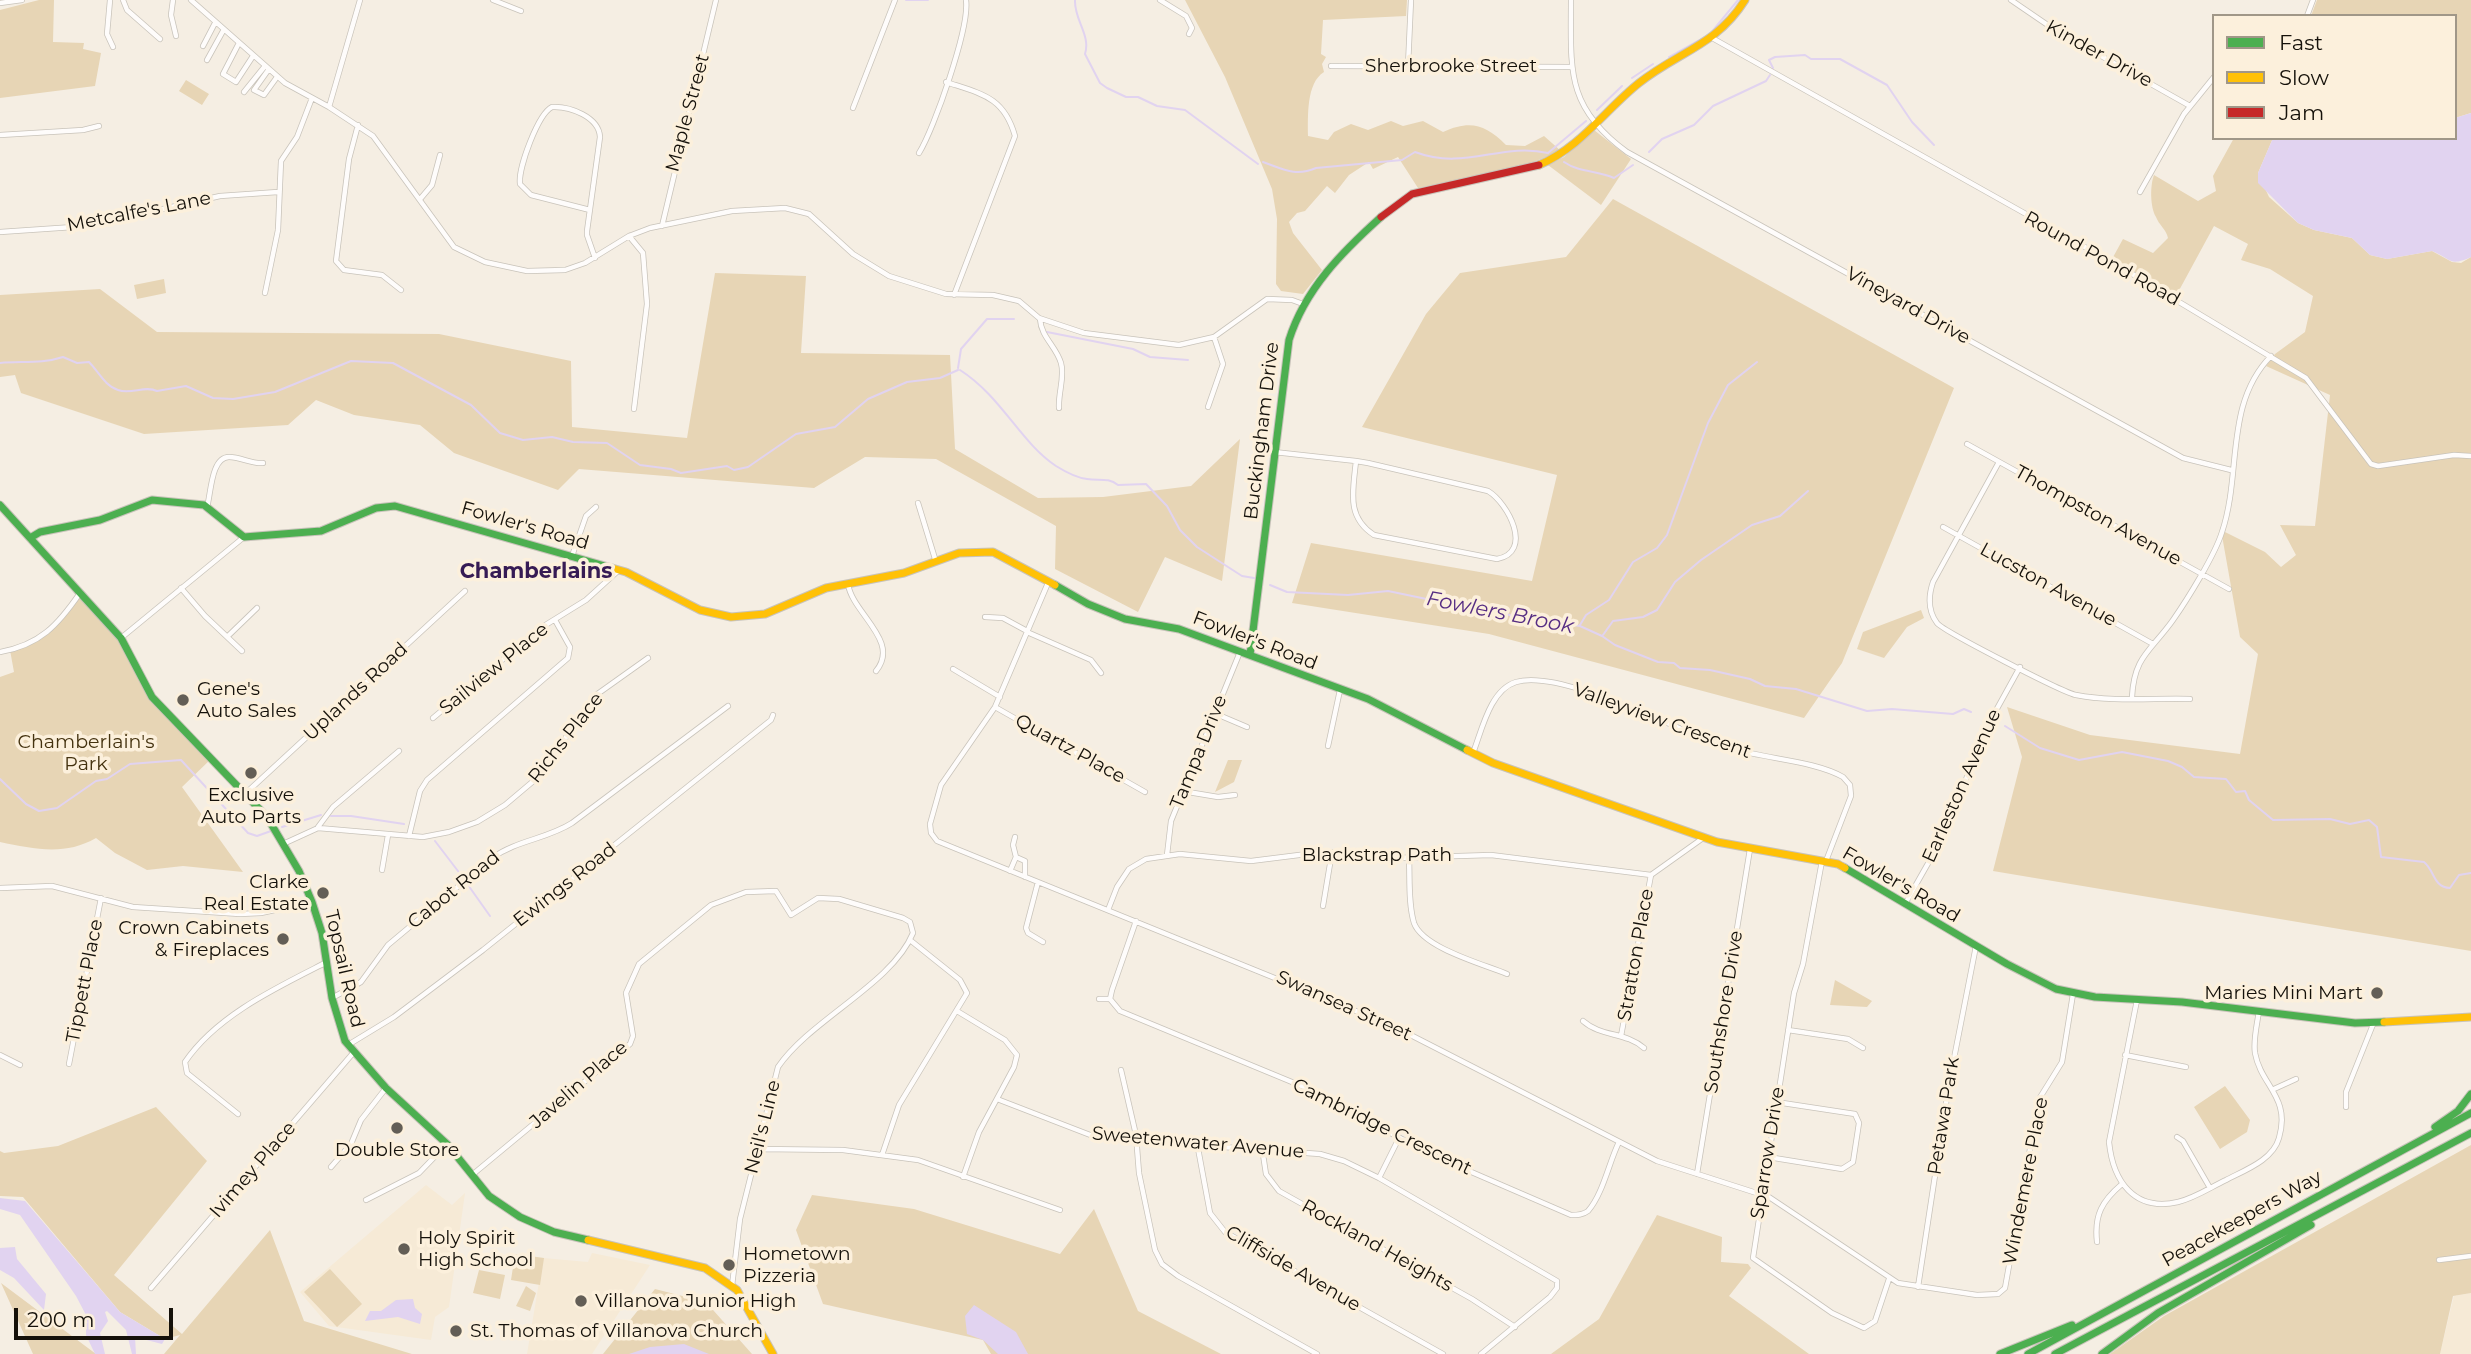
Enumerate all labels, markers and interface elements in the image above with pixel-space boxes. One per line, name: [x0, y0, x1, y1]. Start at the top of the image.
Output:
legend: [2212, 14, 2457, 140]
street label: Kinder Drive: [2042, 15, 2156, 93]
text: Fast: [2279, 30, 2323, 55]
street label: Maple Street: [661, 51, 715, 175]
street label: Sherbrooke Street: [1365, 55, 1537, 77]
text: Slow: [2279, 65, 2329, 90]
text: Jam: [2279, 100, 2324, 125]
street label: Metcalfe's Lane: [65, 187, 213, 237]
street label: Round Pond Road: [2020, 207, 2184, 311]
street label: Vineyard Drive: [1842, 262, 1974, 350]
street label: Buckingham Drive: [1240, 341, 1284, 521]
street label: Thompston Avenue: [2011, 461, 2185, 571]
street label: Fowler's Road: [458, 497, 592, 555]
street label: Lucston Avenue: [1976, 538, 2120, 632]
district label: Chamberlains: [460, 559, 612, 585]
water label: Fowlers Brook: [1424, 586, 1576, 640]
street label: Fowler's Road: [1189, 607, 1321, 675]
street label: Sailview Place: [435, 618, 553, 720]
street label: Uplands Road: [299, 638, 413, 746]
place label: Gene's Auto Sales: [197, 678, 296, 722]
street label: Valleyview Crescent: [1570, 678, 1754, 764]
street label: Richs Place: [524, 688, 608, 788]
marker: Gene's Auto Sales: [175, 692, 191, 708]
street label: Tampa Drive: [1166, 692, 1232, 812]
street label: Earleston Avenue: [1918, 706, 2006, 866]
street label: Quartz Place: [1011, 709, 1129, 789]
park label: Chamberlain's Park: [18, 731, 154, 775]
marker: Exclusive Auto Parts: [243, 765, 259, 781]
place label: Exclusive Auto Parts: [201, 784, 301, 828]
street label: Ewings Road: [509, 838, 621, 932]
street label: Fowler's Road: [1838, 842, 1964, 928]
street label: Blackstrap Path: [1302, 844, 1452, 866]
street label: Cabot Road: [403, 846, 505, 934]
place label: Clarke Real Estate: [204, 871, 309, 915]
marker: Clarke Real Estate: [315, 885, 331, 901]
street label: Stratton Place: [1613, 887, 1659, 1023]
street label: Topsail Road: [319, 908, 369, 1030]
street label: Tippett Place: [62, 917, 108, 1045]
place label: Crown Cabinets & Fireplaces: [118, 917, 269, 961]
street label: Southshore Drive: [1700, 929, 1748, 1095]
marker: Crown Cabinets & Fireplaces: [275, 931, 291, 947]
street label: Swansea Street: [1273, 966, 1415, 1046]
place label: Maries Mini Mart: [2204, 982, 2363, 1004]
marker: Maries Mini Mart: [2369, 985, 2385, 1001]
street label: Javelin Place: [525, 1036, 633, 1134]
street label: Petawa Park: [1923, 1055, 1965, 1177]
street label: Cambridge Crescent: [1289, 1074, 1475, 1180]
street label: Neil's Line: [740, 1078, 786, 1176]
street label: Sparrow Drive: [1746, 1085, 1790, 1221]
street label: Windemere Place: [1999, 1095, 2053, 1267]
street label: Ivimey Place: [205, 1117, 301, 1223]
marker: Double Store: [389, 1120, 405, 1136]
street label: Sweetenwater Avenue: [1091, 1122, 1305, 1164]
place label: Double Store: [335, 1139, 459, 1161]
street label: Peacekeepers Way: [2158, 1166, 2326, 1272]
street label: Rockland Heights: [1297, 1195, 1457, 1297]
street label: Cliffside Avenue: [1221, 1221, 1365, 1317]
place label: Holy Spirit High School: [418, 1227, 533, 1271]
marker: Holy Spirit High School: [396, 1241, 412, 1257]
place label: Hometown Pizzeria: [743, 1243, 851, 1287]
marker: Hometown Pizzeria: [721, 1257, 737, 1273]
place label: Villanova Junior High: [595, 1290, 796, 1312]
marker: Villanova Junior High: [573, 1293, 589, 1309]
scale bar: [18, 1294, 177, 1338]
text: 200 m: [27, 1307, 94, 1332]
place label: St. Thomas of Villanova Church: [470, 1320, 763, 1342]
marker: St. Thomas of Villanova Church: [448, 1323, 464, 1339]

